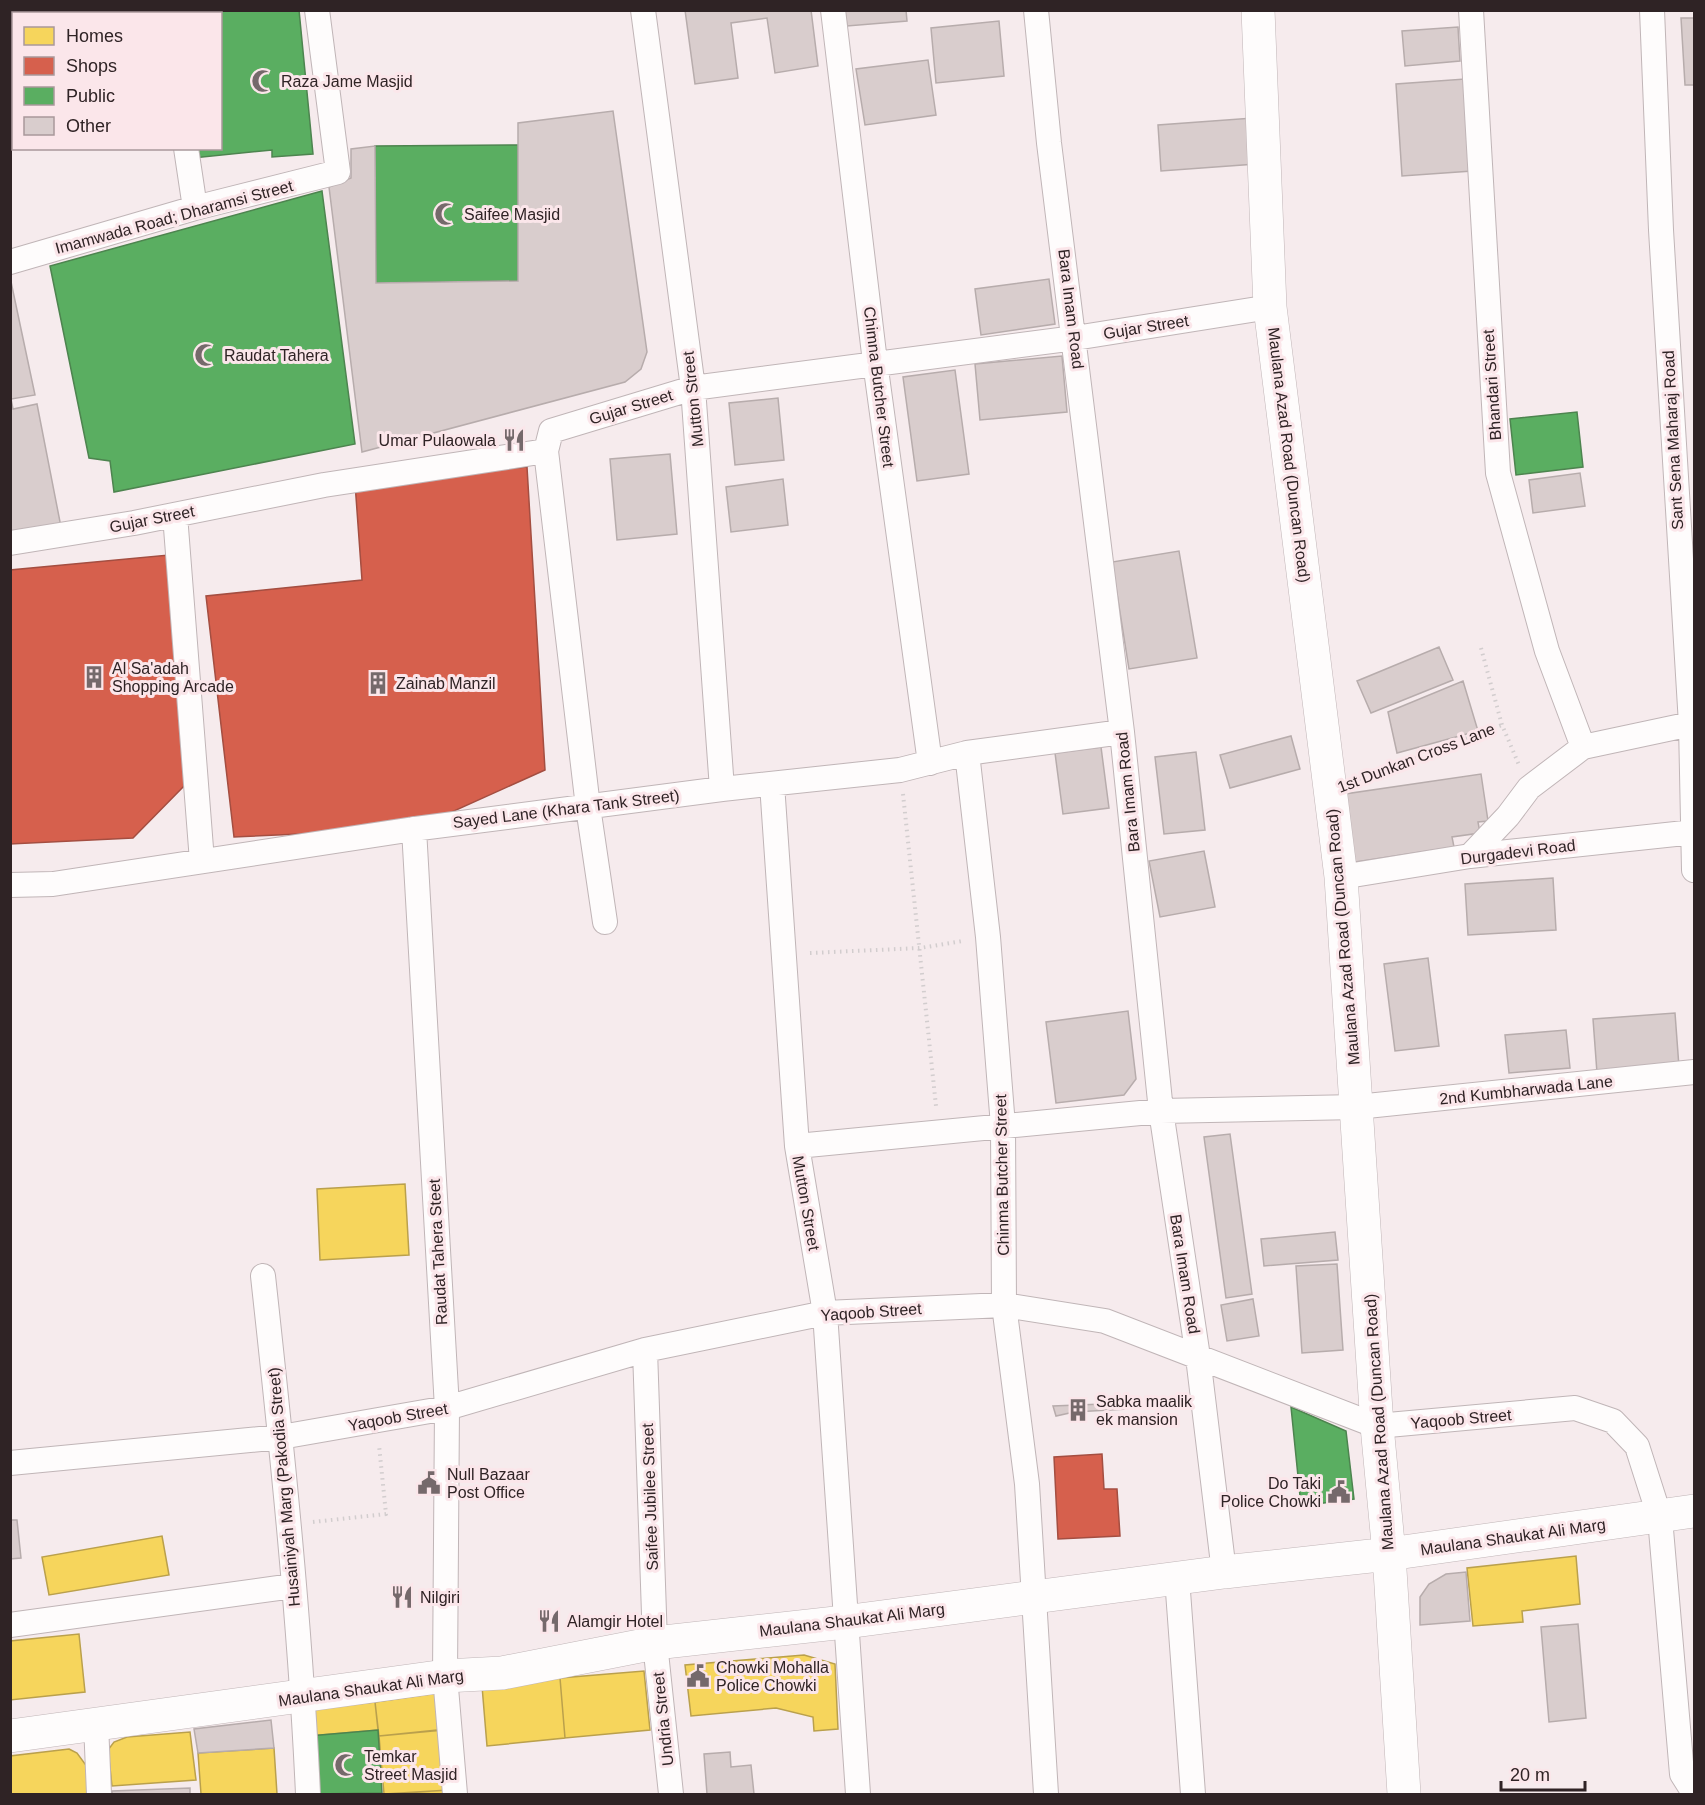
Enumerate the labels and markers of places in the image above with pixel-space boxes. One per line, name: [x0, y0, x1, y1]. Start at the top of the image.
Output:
mosque icon: Raza Jame Masjid: [250, 68, 276, 94]
place label: Raza Jame Masjid: [281, 73, 413, 90]
mosque icon: Saifee Masjid: [433, 201, 459, 227]
place label: Saifee Masjid: [464, 206, 560, 223]
mosque icon: Raudat Tahera: [193, 342, 219, 368]
place label: Raudat Tahera: [224, 347, 329, 364]
restaurant icon: Umar Pulaowala: [501, 427, 527, 453]
place label: Umar Pulaowala: [379, 432, 496, 449]
place label: Al Sa'adah Shopping Arcade: [112, 660, 234, 695]
building icon: Al Sa'adah Shopping Arcade: [81, 664, 107, 690]
building icon: Zainab Manzil: [365, 670, 391, 696]
place label: Zainab Manzil: [396, 675, 496, 692]
place label: Sabka maalik ek mansion: [1096, 1393, 1193, 1428]
building icon: Sabka maalik ek mansion: [1065, 1397, 1091, 1423]
place label: Null Bazaar Post Office: [447, 1466, 530, 1501]
public building icon: Null Bazaar Post Office: [416, 1470, 442, 1496]
place label: Do Taki Police Chowki: [1221, 1475, 1321, 1510]
public building icon: Do Taki Police Chowki: [1326, 1479, 1352, 1505]
restaurant icon: Nilgiri: [389, 1584, 415, 1610]
place label: Nilgiri: [420, 1589, 460, 1606]
restaurant icon: Alamgir Hotel: [536, 1608, 562, 1634]
place label: Alamgir Hotel: [567, 1613, 663, 1630]
place label: Chowki Mohalla Police Chowki: [716, 1659, 829, 1694]
public building icon: Chowki Mohalla Police Chowki: [685, 1663, 711, 1689]
place label: Temkar Street Masjid: [364, 1748, 457, 1783]
mosque icon: Temkar Street Masjid: [333, 1752, 359, 1778]

